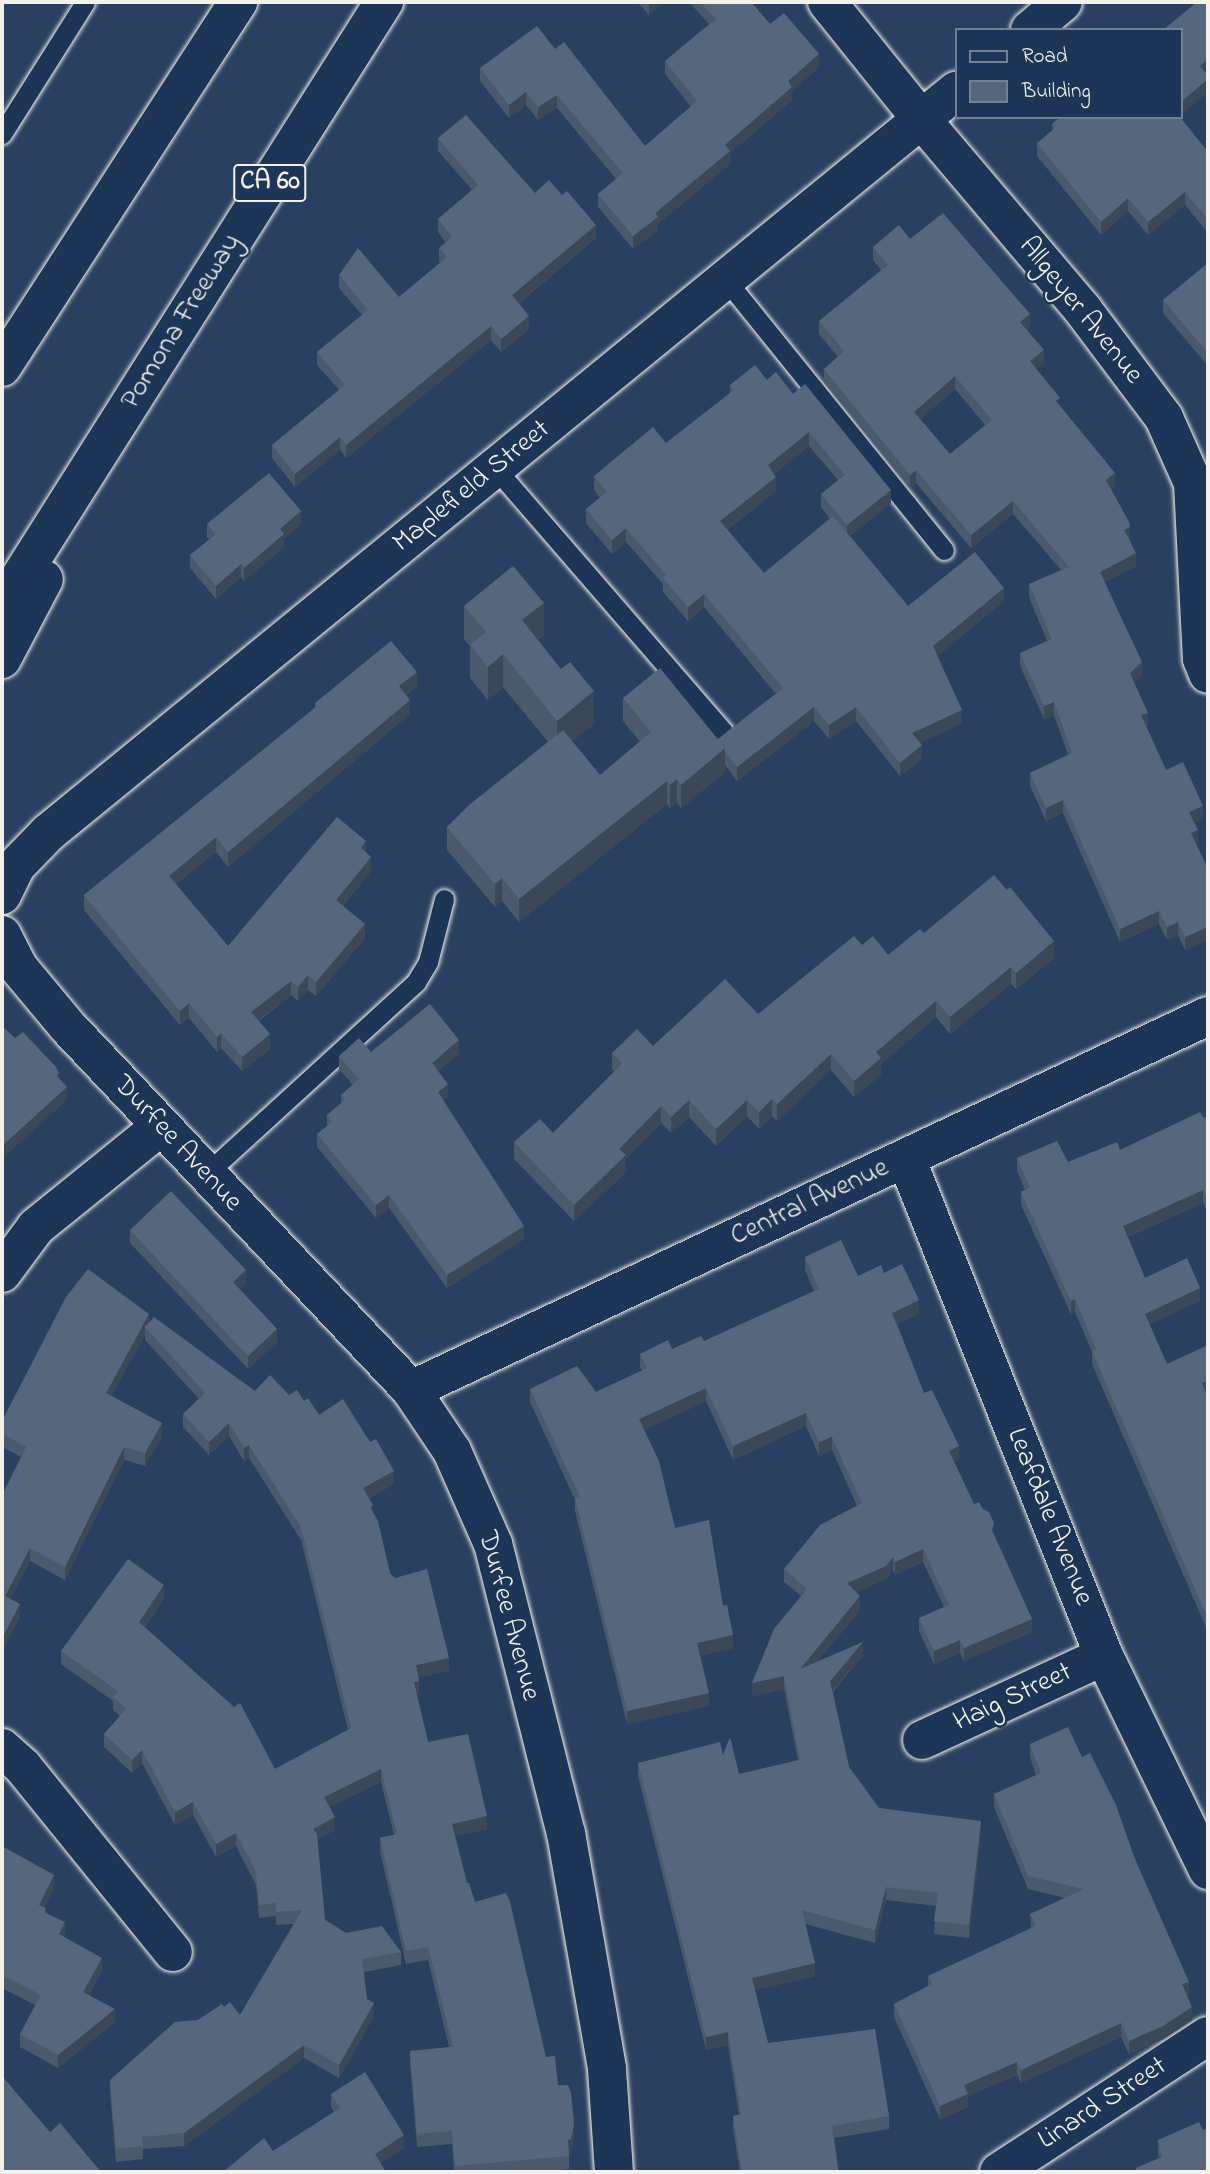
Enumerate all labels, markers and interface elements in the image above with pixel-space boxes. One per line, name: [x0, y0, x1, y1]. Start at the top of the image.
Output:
legend: [954, 28, 1182, 119]
text: Road: [1022, 42, 1068, 72]
text: Building: [1022, 77, 1091, 107]
road number: CA 60: [233, 160, 307, 206]
street label: Pomona Freeway: [115, 228, 249, 416]
street label: Allgeyer Avenue: [1011, 231, 1149, 391]
street label: Maplefield Street: [387, 413, 557, 561]
street label: Durfee Avenue: [105, 1069, 249, 1219]
street label: Central Avenue: [726, 1152, 894, 1254]
street label: Leafdale Avenue: [998, 1423, 1100, 1611]
street label: Durfee Avenue: [469, 1528, 547, 1704]
street label: Haig Street: [949, 1656, 1077, 1740]
street label: Linard Street: [1033, 2050, 1173, 2158]

